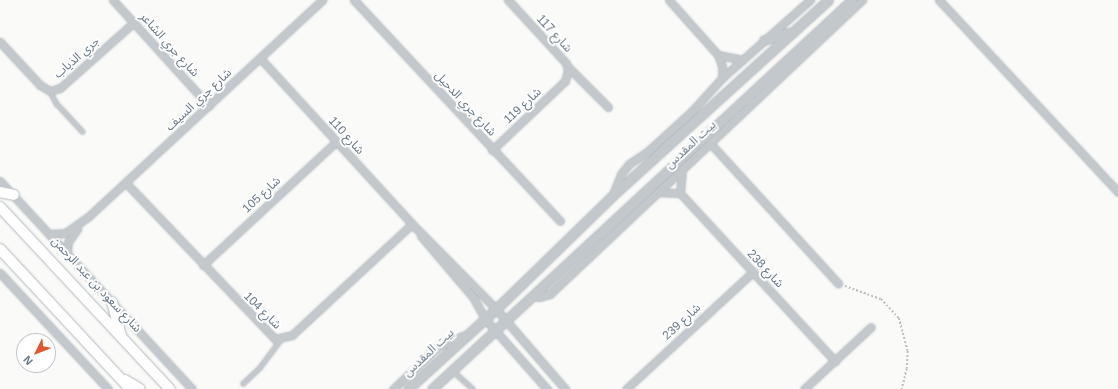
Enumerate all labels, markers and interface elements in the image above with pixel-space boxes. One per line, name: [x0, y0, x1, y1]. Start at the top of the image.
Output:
street label: شارع جري الشاعر: [136, 10, 202, 80]
street label: شارع 117: [533, 12, 575, 56]
street label: جري الذياب: [51, 34, 103, 82]
street label: شارع جري السيف: [163, 66, 235, 134]
street label: شارع جري الدحيل: [431, 68, 499, 140]
street label: شارع 119: [501, 85, 545, 127]
street label: شارع 110: [325, 114, 367, 158]
street label: بيت المقدس: [663, 118, 719, 172]
street label: شارع 105: [240, 174, 284, 216]
street label: شارع سعود بن عبد الرحمن: [48, 234, 144, 336]
street label: شارع 238: [744, 247, 786, 291]
street label: شارع 104: [240, 289, 284, 333]
street label: شارع 239: [660, 301, 704, 343]
street label: بيت المقدس: [401, 326, 457, 380]
north arrow: [16, 333, 56, 373]
text: N: [21, 354, 35, 368]

